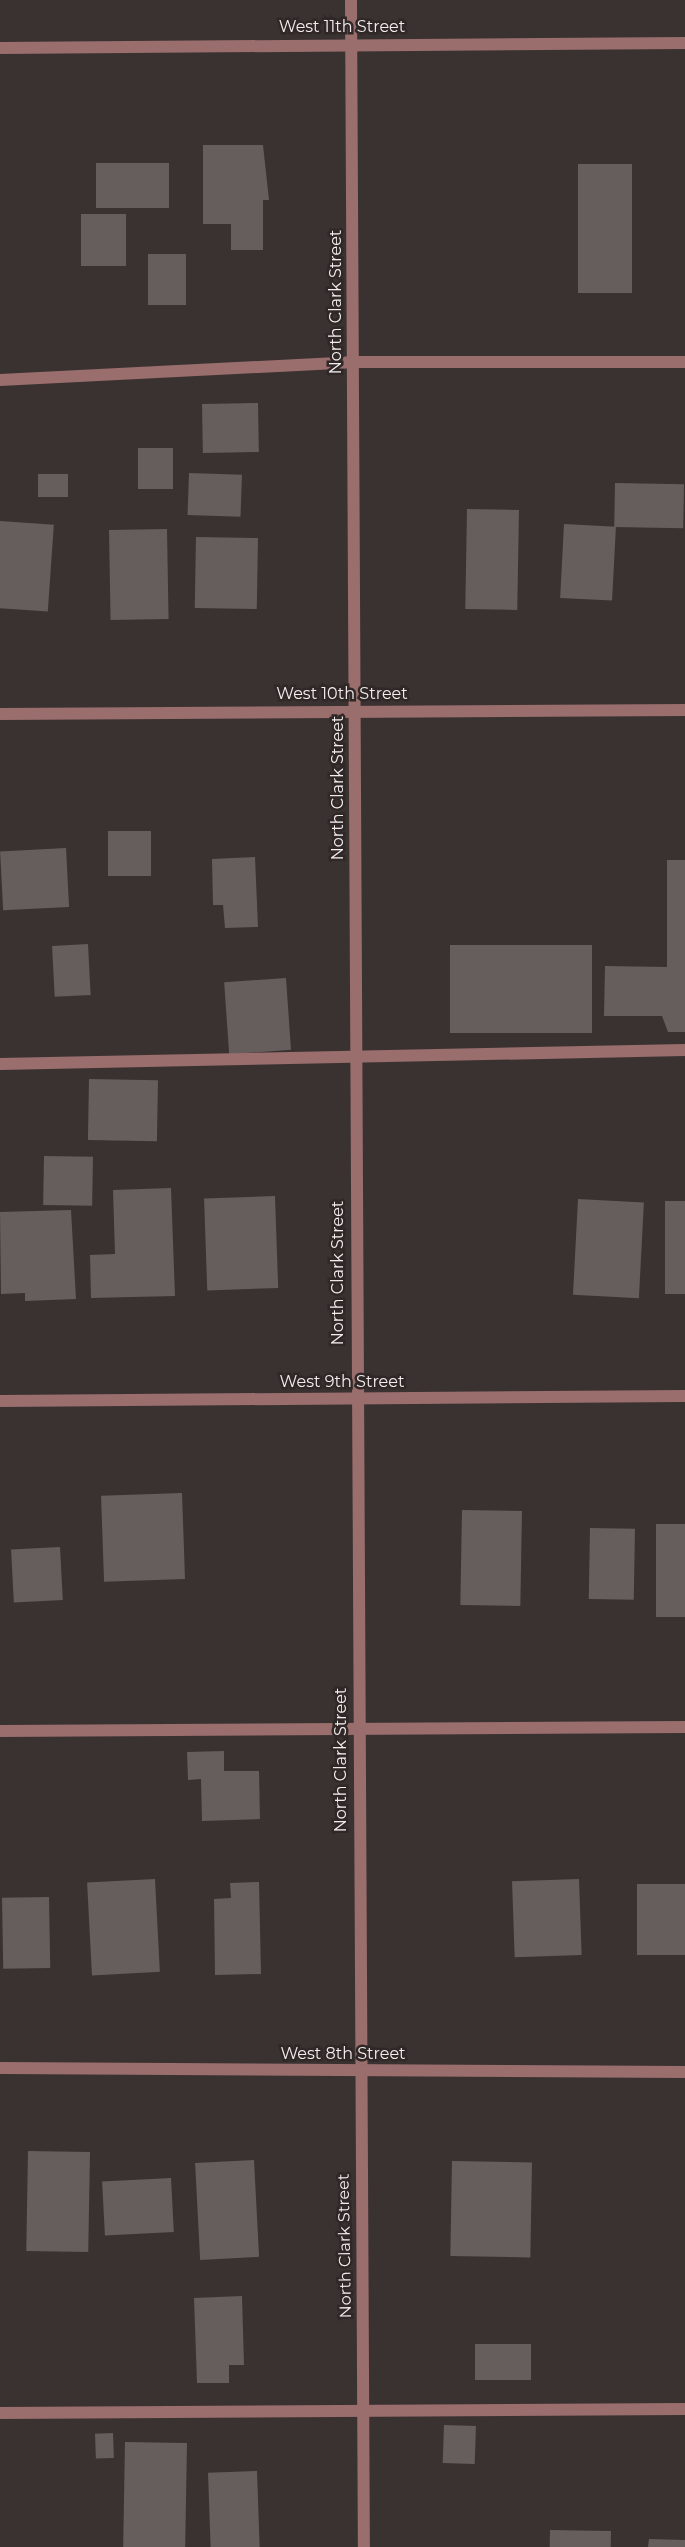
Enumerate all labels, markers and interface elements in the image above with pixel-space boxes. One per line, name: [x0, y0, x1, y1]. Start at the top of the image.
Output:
street label: West 11th Street: [279, 17, 405, 37]
street label: North Clark Street: [326, 230, 346, 374]
street label: West 10th Street: [276, 684, 408, 704]
street label: North Clark Street: [328, 716, 348, 860]
street label: North Clark Street: [328, 1201, 348, 1345]
street label: West 9th Street: [280, 1372, 404, 1392]
street label: North Clark Street: [331, 1688, 351, 1832]
street label: West 8th Street: [280, 2044, 406, 2064]
street label: North Clark Street: [334, 2173, 356, 2319]

